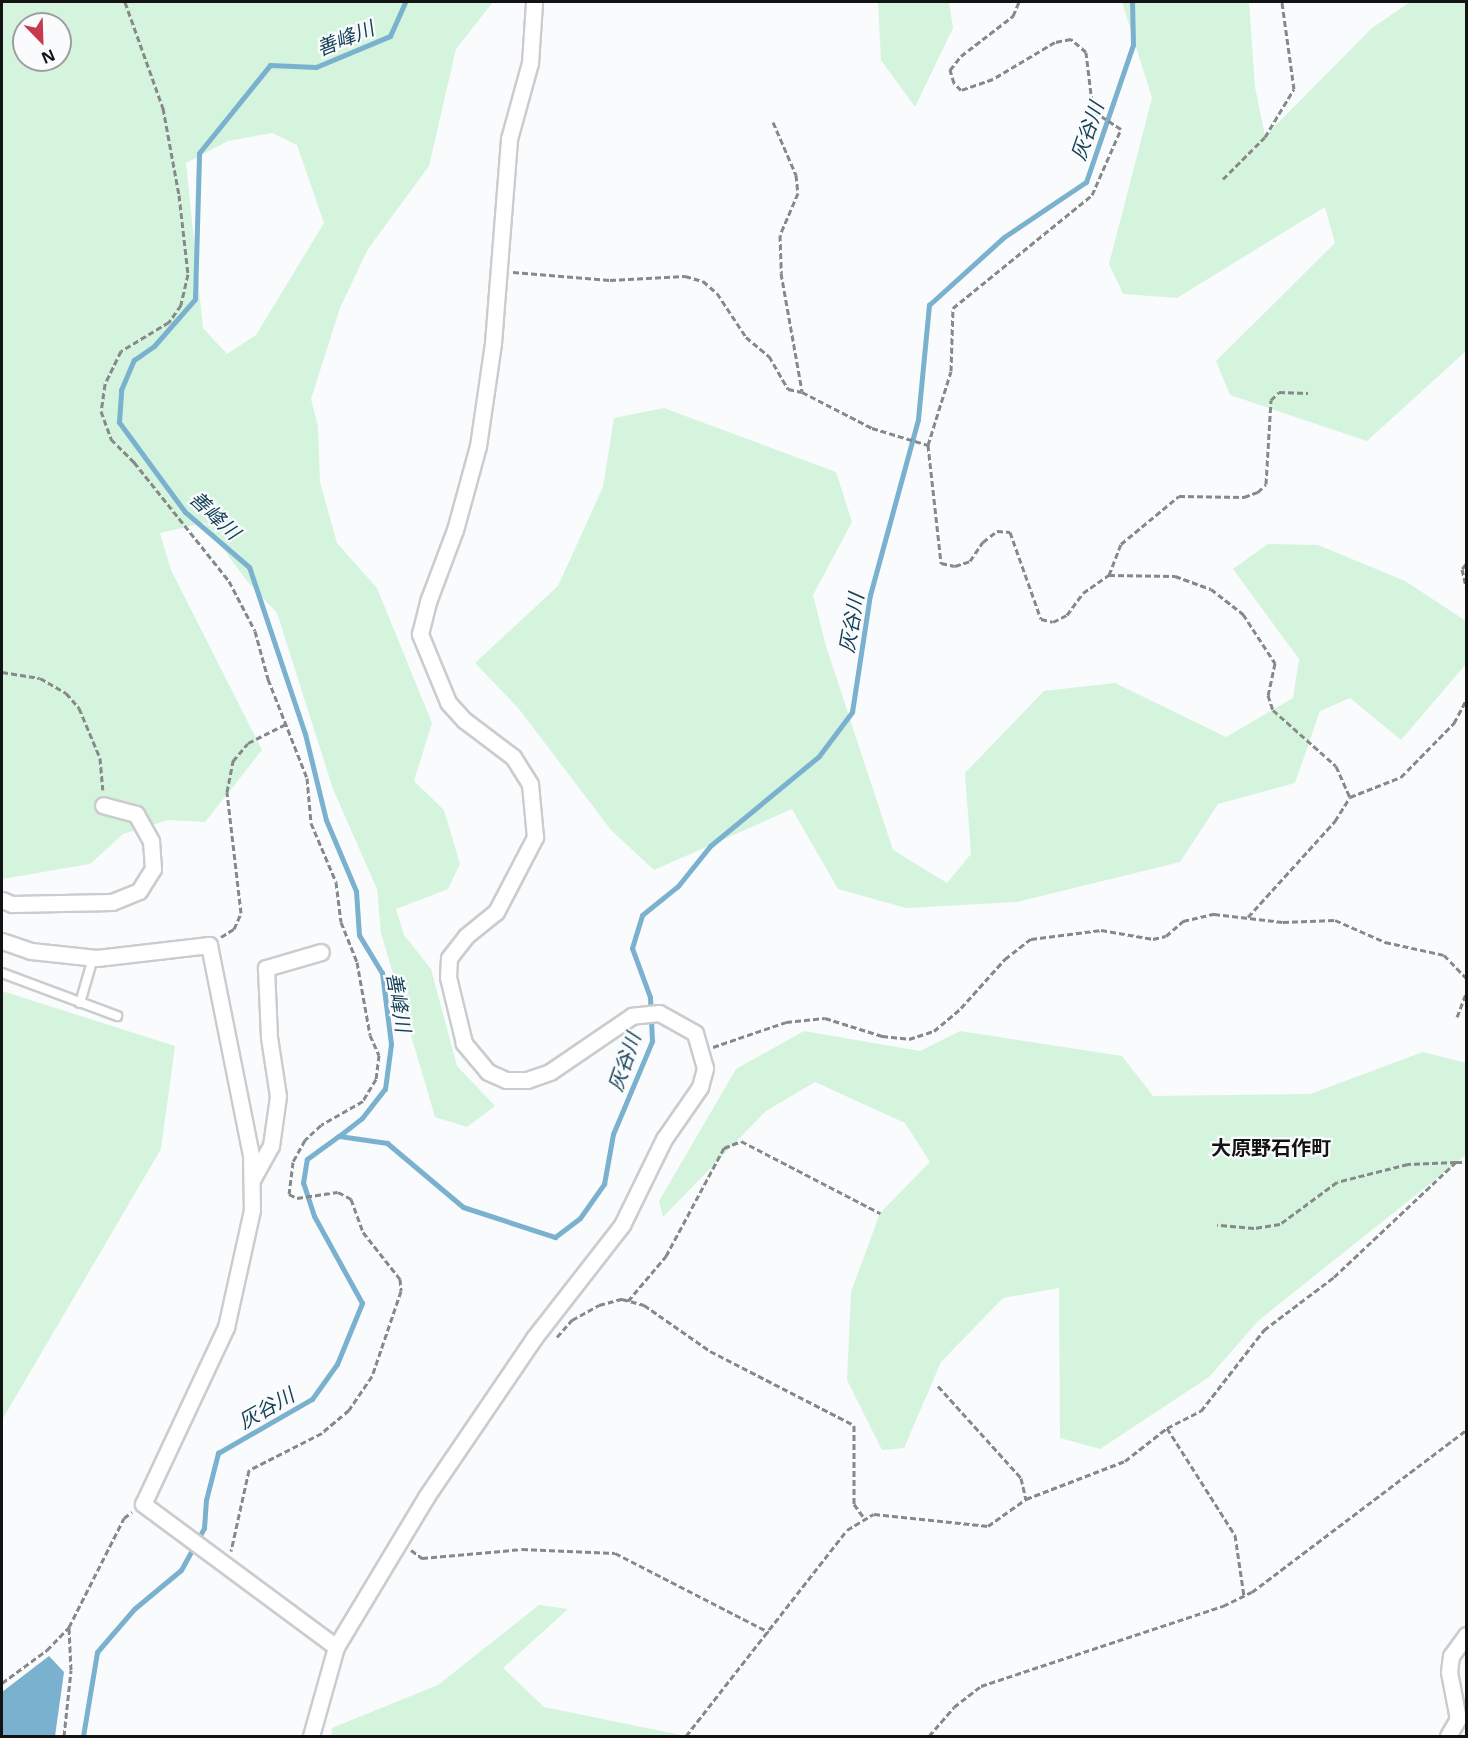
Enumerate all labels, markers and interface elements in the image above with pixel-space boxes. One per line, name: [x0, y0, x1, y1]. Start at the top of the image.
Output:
north arrow: [12, 12, 72, 72]
water label: 善峰川: [313, 16, 377, 60]
text: N: [38, 44, 59, 69]
water label: 灰谷川: [1066, 99, 1108, 163]
water label: 善峰川: [185, 486, 245, 544]
water label: 灰谷川: [834, 591, 868, 655]
water label: 善峰川: [382, 970, 416, 1034]
water label: 灰谷川: [603, 1030, 645, 1094]
district label: 大原野石作町: [1211, 1135, 1331, 1159]
water label: 灰谷川: [234, 1383, 298, 1433]

